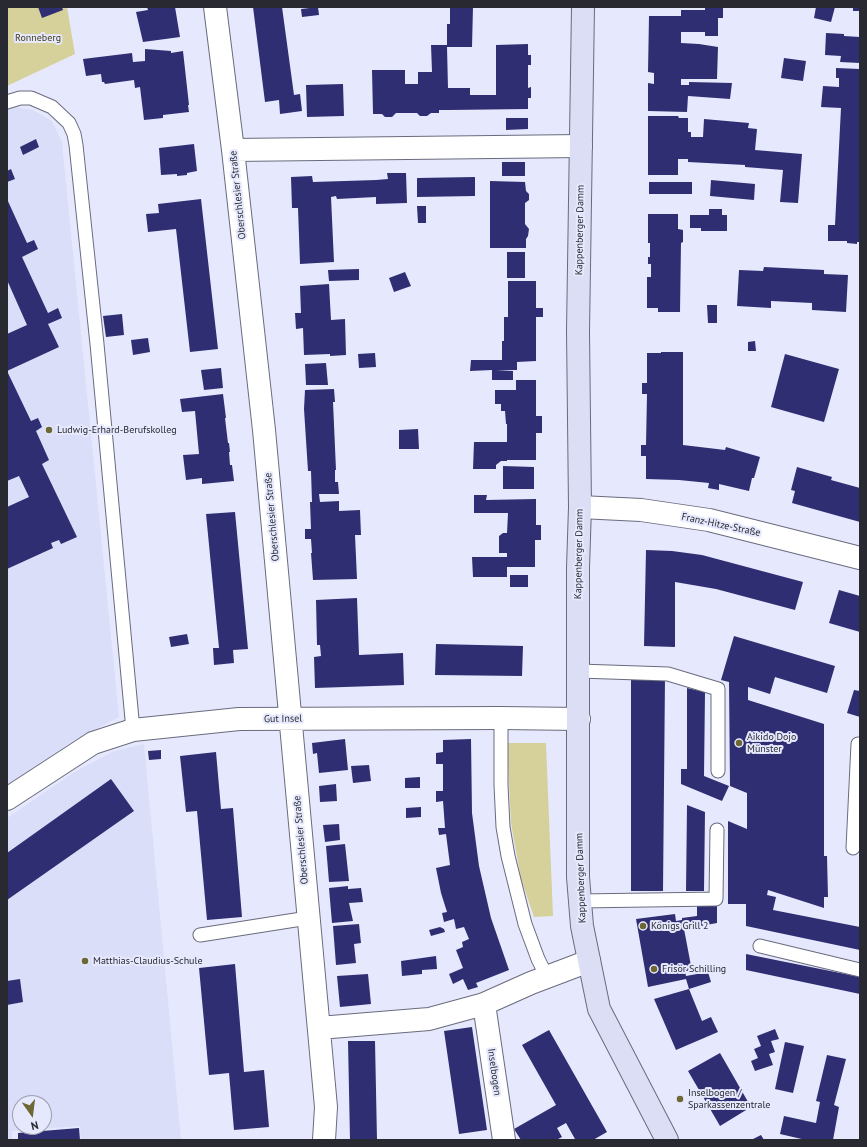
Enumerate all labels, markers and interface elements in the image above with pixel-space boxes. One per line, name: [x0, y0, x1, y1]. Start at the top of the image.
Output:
park label: Ronneberg: [15, 32, 61, 44]
street label: Oberschlesier Straße: [227, 150, 249, 240]
street label: Kappenberger Damm: [573, 185, 587, 275]
place label: Ludwig-Erhard-Berufskolleg: [57, 424, 177, 436]
marker: Ludwig-Erhard-Berufskolleg: [44, 425, 54, 435]
street label: Oberschlesier Straße: [262, 472, 282, 562]
street label: Kappenberger Damm: [572, 509, 586, 599]
street label: Franz-Hitze-Straße: [680, 511, 762, 539]
street label: Gut Insel: [264, 713, 302, 725]
place label: Aikido Dojo Münster: [747, 731, 796, 754]
marker: Aikido Dojo Münster: [734, 738, 744, 748]
street label: Oberschlesier Straße: [291, 795, 311, 885]
street label: Kappenberger Damm: [573, 833, 589, 923]
place label: Königs Grill 2: [651, 920, 709, 932]
marker: Königs Grill 2: [638, 921, 648, 931]
place label: Matthias-Claudius-Schule: [93, 955, 202, 967]
marker: Matthias-Claudius-Schule: [80, 956, 90, 966]
place label: Frisör Schilling: [662, 963, 726, 975]
marker: Frisör Schilling: [649, 964, 659, 974]
street label: Inselbogen: [485, 1048, 503, 1096]
place label: Inselbogen / Sparkassenzentrale: [688, 1087, 770, 1110]
marker: Inselbogen / Sparkassenzentrale: [675, 1094, 685, 1104]
north arrow: [12, 1095, 52, 1135]
text: N: [29, 1118, 40, 1133]

